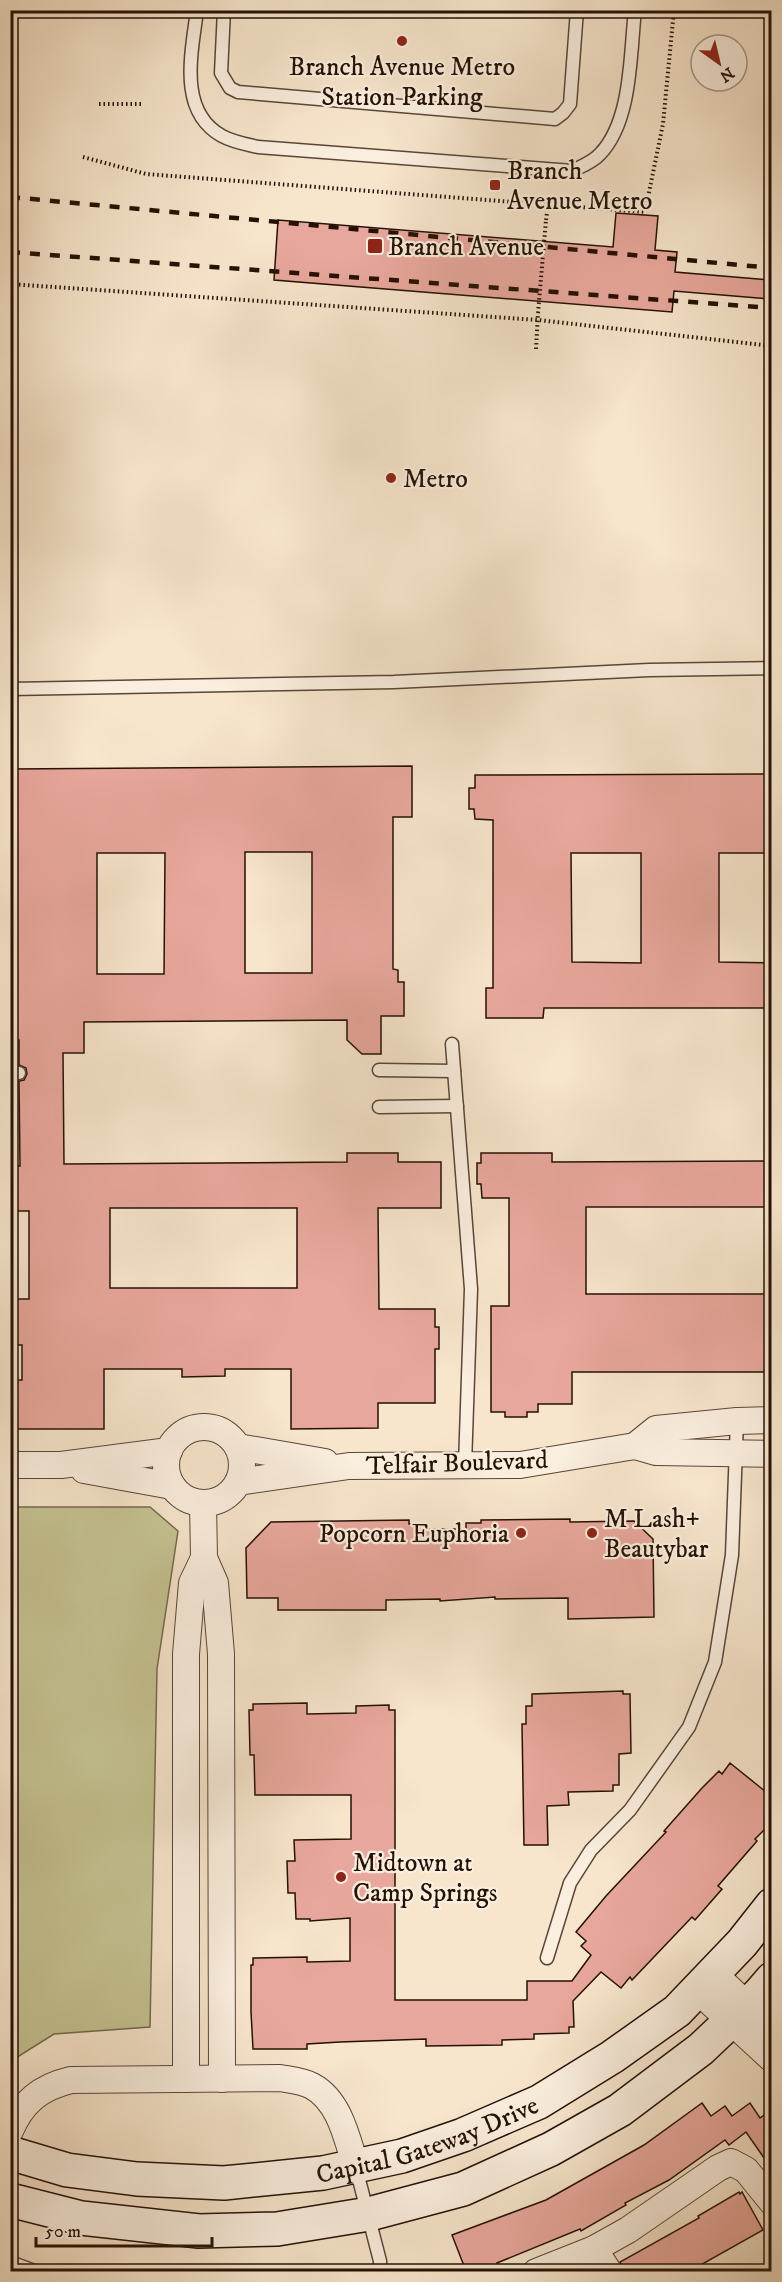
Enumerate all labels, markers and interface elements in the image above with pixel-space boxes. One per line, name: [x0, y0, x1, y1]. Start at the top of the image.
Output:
north arrow: [689, 33, 749, 93]
marker: Branch Avenue Metro Station Parking: [395, 34, 409, 48]
place label: Branch Avenue Metro Station Parking: [289, 51, 515, 114]
text: N: [716, 63, 738, 87]
place label: Branch Avenue Metro: [507, 155, 652, 218]
marker: Branch Avenue Metro: [488, 178, 502, 192]
place label: Branch Avenue: [388, 231, 544, 264]
marker: Branch Avenue: [366, 237, 384, 255]
place label: Metro: [403, 463, 468, 496]
marker: Metro: [384, 471, 398, 485]
street label: Telfair Boulevard: [365, 1444, 549, 1483]
place label: M Lash+ Beautybar: [604, 1503, 709, 1566]
place label: Popcorn Euphoria: [319, 1518, 509, 1551]
marker: Popcorn Euphoria: [514, 1526, 528, 1540]
marker: M Lash+ Beautybar: [585, 1526, 599, 1540]
place label: Midtown at Camp Springs: [353, 1847, 497, 1910]
marker: Midtown at Camp Springs: [334, 1870, 348, 1884]
street label: Capital Gateway Drive: [313, 2089, 544, 2192]
scale bar: [36, 2210, 212, 2248]
text: 50 m: [45, 2221, 81, 2243]

